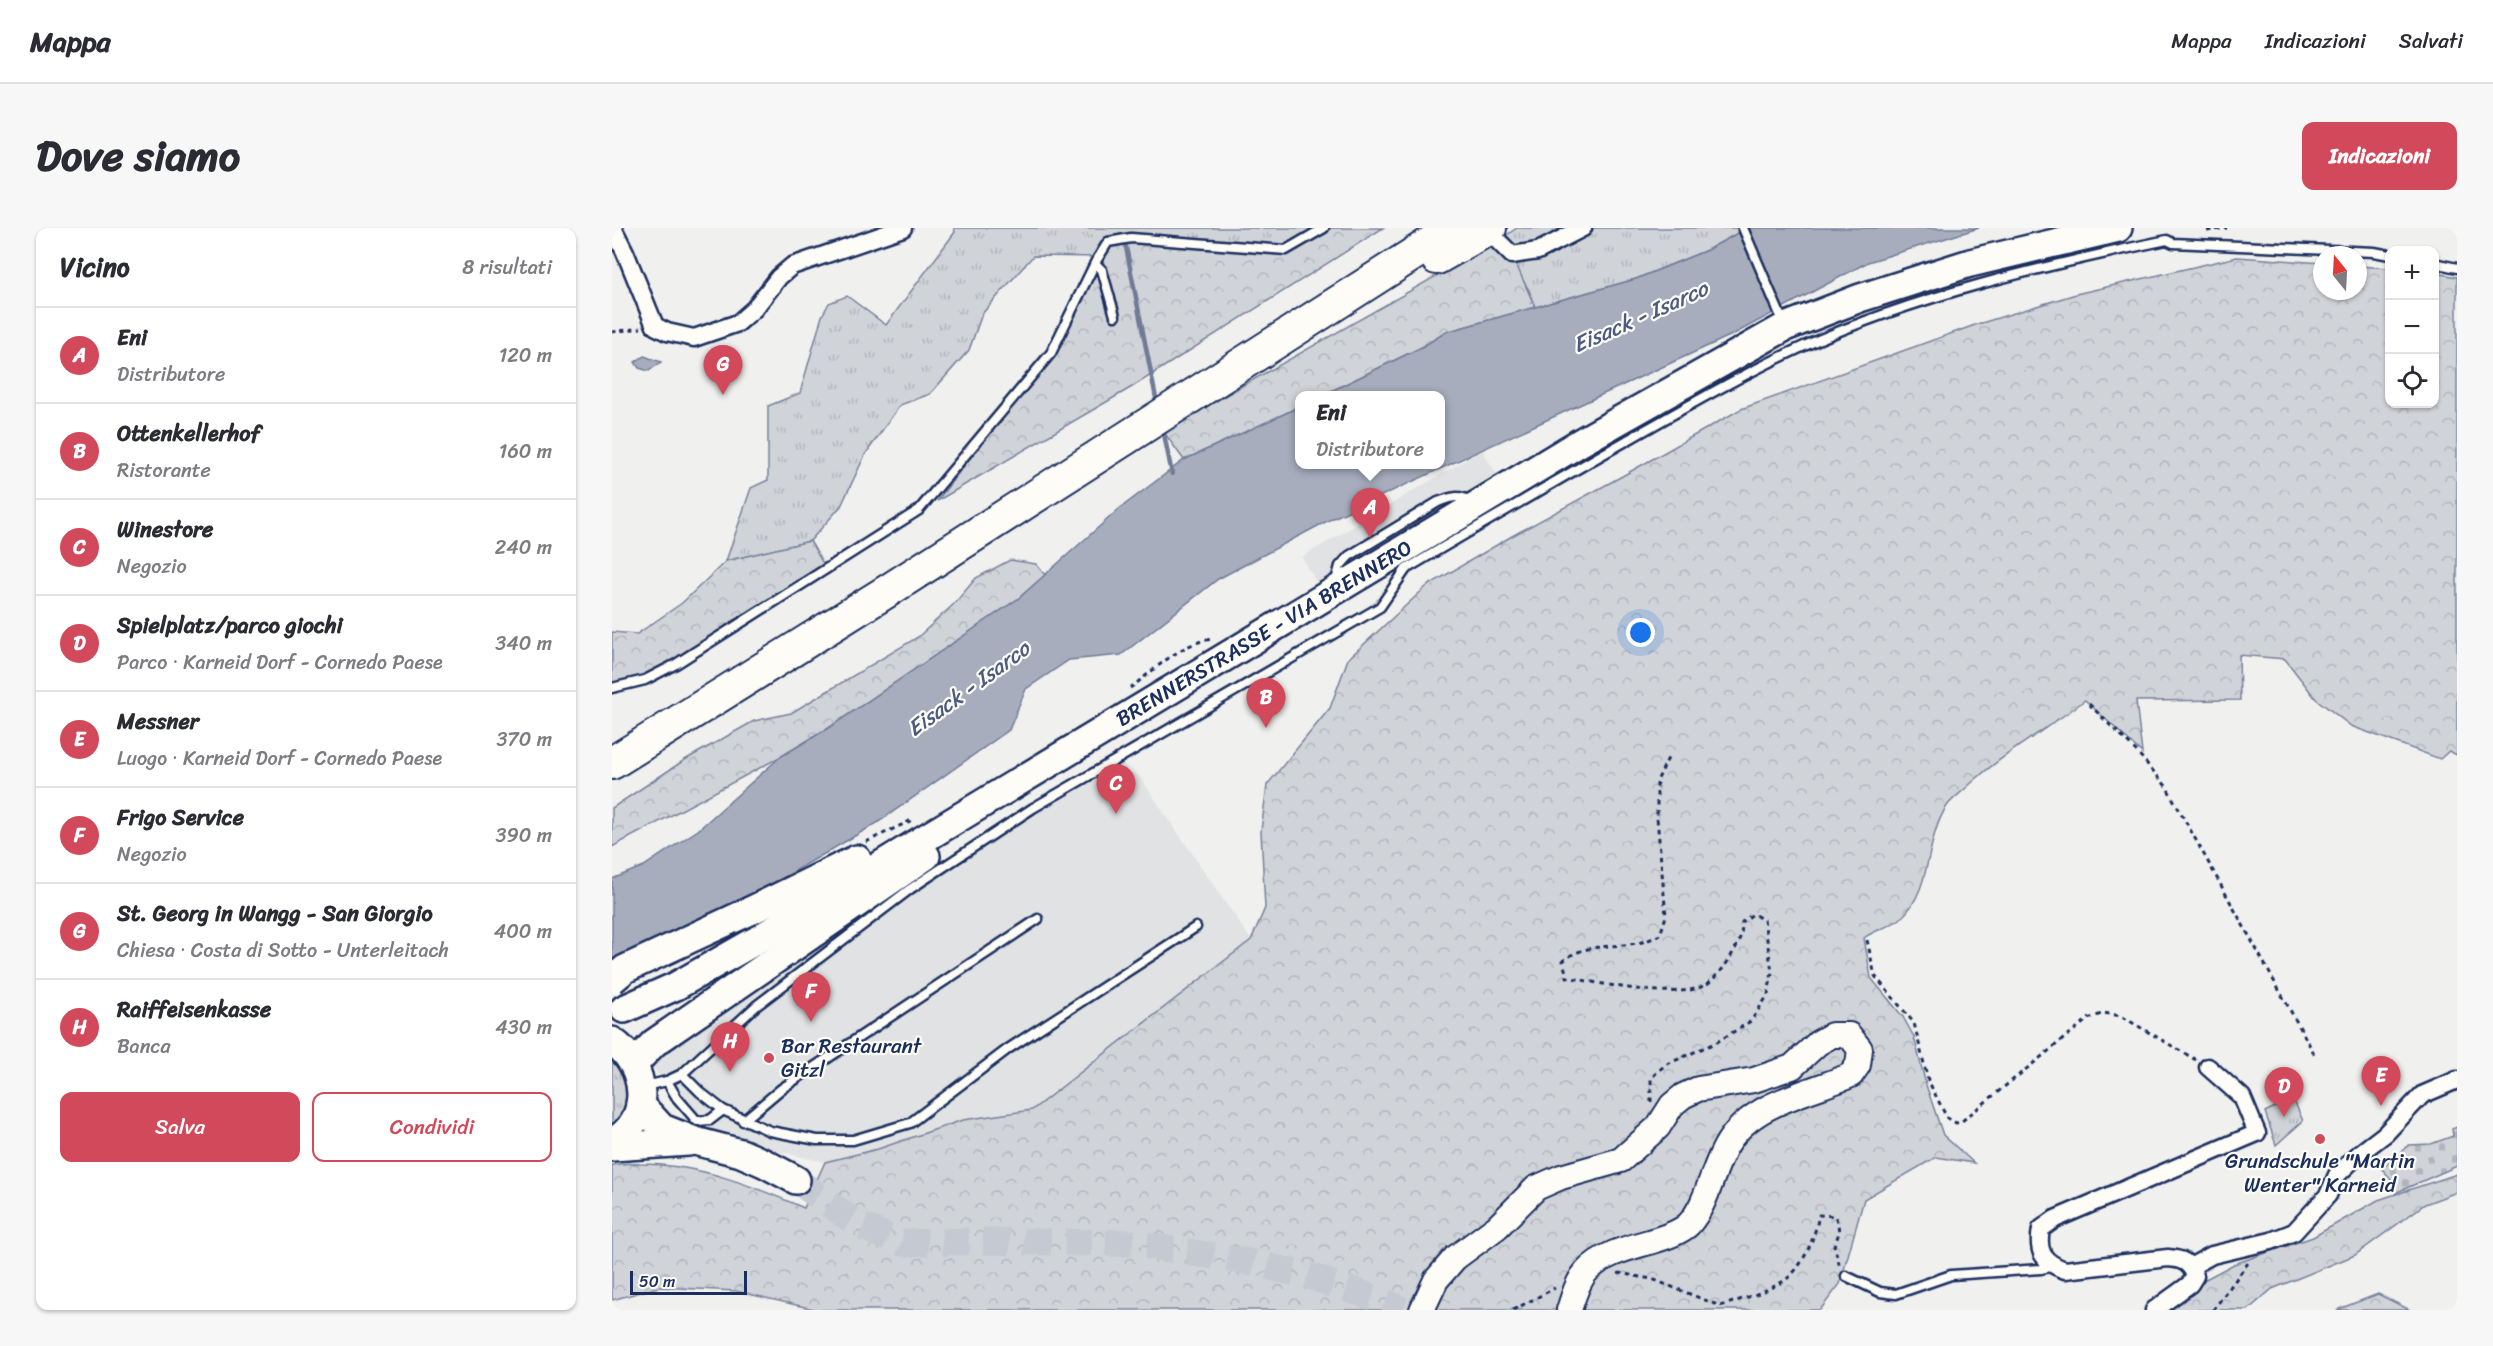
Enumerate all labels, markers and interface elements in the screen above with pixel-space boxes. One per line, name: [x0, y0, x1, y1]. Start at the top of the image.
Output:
text: Mappa: [30, 17, 111, 66]
text: Mappa: [2171, 22, 2232, 60]
text: Indicazioni: [2265, 22, 2366, 60]
text: Salvati: [2399, 22, 2463, 60]
text: Dove siamo: [36, 119, 240, 193]
button: Indicazioni: [2302, 122, 2457, 190]
text: Vicino: [60, 244, 130, 290]
north arrow: [2313, 246, 2367, 300]
map controls: [2385, 246, 2439, 408]
button: +: [2385, 246, 2439, 300]
text: 8 risultati: [462, 250, 552, 285]
water label: Eisack - Isarco: [1566, 268, 1716, 364]
button: −: [2385, 300, 2439, 354]
text: Eni: [117, 318, 147, 357]
text: A: [73, 338, 86, 373]
text: 120 m: [499, 338, 552, 373]
pin: G: [704, 346, 742, 395]
button: locate: [2385, 354, 2439, 408]
text: Distributore: [117, 357, 225, 392]
popup: [1295, 391, 1445, 469]
text: Eni: [1316, 393, 1346, 432]
text: Ottenkellerhof: [117, 414, 260, 453]
text: Distributore: [1316, 432, 1424, 467]
text: B: [73, 434, 86, 469]
text: 160 m: [499, 434, 552, 469]
text: Ristorante: [117, 453, 211, 488]
pin: A: [1350, 488, 1389, 538]
text: Winestore: [117, 510, 213, 549]
text: C: [73, 530, 86, 565]
text: 240 m: [495, 530, 552, 565]
street label: BRENNERSTRASSE - VIA BRENNERO: [1111, 534, 1417, 732]
text: Negozio: [117, 549, 187, 584]
text: Spielplatz/parco giochi: [117, 606, 342, 645]
your location: [1626, 618, 1655, 647]
text: D: [74, 626, 85, 661]
text: 340 m: [495, 626, 552, 661]
water label: Eisack - Isarco: [898, 629, 1040, 747]
text: Parco · Karneid Dorf - Cornedo Paese: [117, 645, 443, 680]
pin: B: [1246, 678, 1286, 728]
text: Messner: [117, 702, 199, 741]
text: E: [74, 722, 85, 757]
text: 370 m: [496, 722, 552, 757]
text: Luogo · Karneid Dorf - Cornedo Paese: [117, 741, 442, 776]
pin: C: [1096, 764, 1136, 814]
text: Frigo Service: [117, 798, 244, 837]
text: F: [74, 818, 85, 853]
text: 390 m: [496, 818, 552, 853]
text: Negozio: [117, 837, 187, 872]
text: St. Georg in Wangg - San Giorgio: [117, 894, 433, 933]
text: G: [73, 914, 86, 949]
text: 400 m: [494, 914, 552, 949]
text: Chiesa · Costa di Sotto - Unterleitach: [117, 933, 449, 968]
pin: F: [792, 972, 830, 1022]
text: Raiffeisenkasse: [117, 990, 271, 1029]
text: H: [72, 1010, 87, 1045]
text: 430 m: [495, 1010, 552, 1045]
pin: H: [710, 1022, 750, 1072]
place label: Bar Restaurant Gitzl: [781, 1027, 923, 1089]
text: Banca: [117, 1029, 170, 1064]
marker: Bar Restaurant Gitzl: [762, 1051, 776, 1065]
pin: E: [2362, 1056, 2400, 1106]
pin: D: [2264, 1068, 2304, 1117]
button: Salva: [60, 1092, 300, 1162]
button: Condividi: [312, 1092, 552, 1162]
marker: Grundschule "Martin Wenter" Karneid: [2313, 1132, 2327, 1146]
place label: Grundschule "Martin Wenter" Karneid: [2225, 1142, 2415, 1204]
text: 50 m: [639, 1267, 675, 1296]
scale bar: [630, 1268, 747, 1296]

